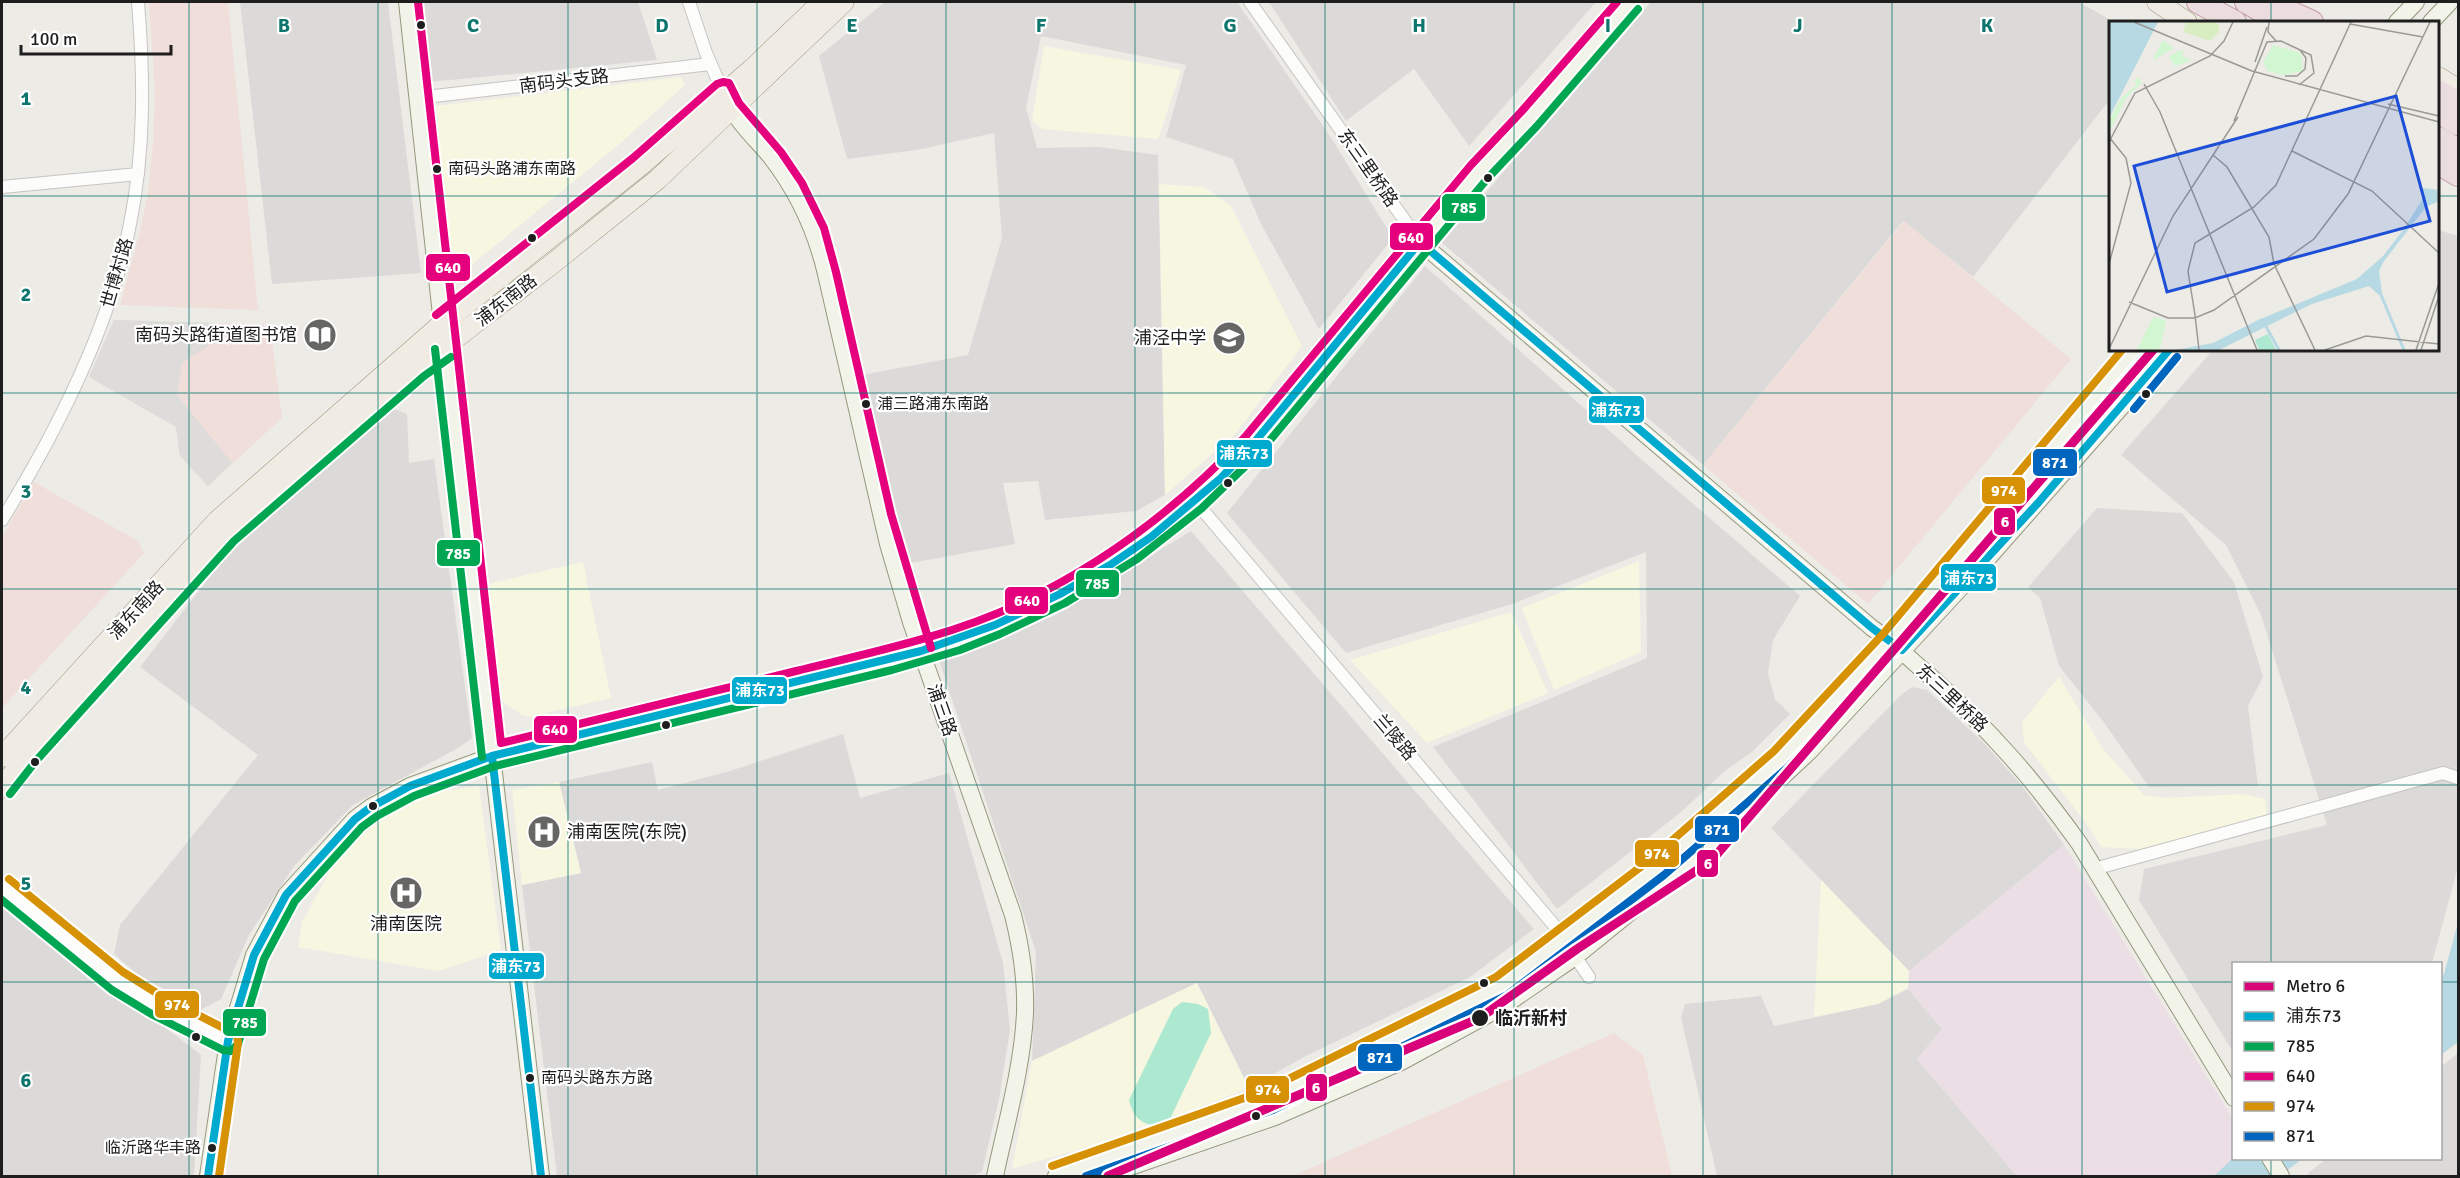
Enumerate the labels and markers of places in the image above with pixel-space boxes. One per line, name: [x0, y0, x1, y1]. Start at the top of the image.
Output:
unlabelled marker: [415, 19, 427, 31]
place label: 南码头路浦东南路: [448, 159, 576, 179]
marker: 南码头路浦东南路: [431, 163, 443, 175]
unlabelled marker: [1482, 172, 1494, 184]
unlabelled marker: [526, 232, 538, 244]
library icon: 南码头路街道图书馆: [302, 317, 338, 353]
school or university icon: 浦泾中学: [1211, 320, 1247, 356]
place label: 南码头路街道图书馆: [135, 324, 297, 346]
place label: 浦泾中学: [1134, 327, 1206, 349]
unlabelled marker: [2140, 388, 2152, 400]
place label: 浦三路浦东南路: [877, 394, 989, 414]
marker: 浦三路浦东南路: [860, 398, 872, 410]
unlabelled marker: [1222, 477, 1234, 489]
unlabelled marker: [660, 719, 672, 731]
unlabelled marker: [29, 756, 41, 768]
unlabelled marker: [367, 800, 379, 812]
hospital icon: 浦南医院(东院): [526, 814, 562, 850]
place label: 浦南医院(东院): [567, 821, 687, 843]
hospital icon: 浦南医院: [388, 875, 424, 911]
place label: 浦南医院: [370, 913, 442, 935]
unlabelled marker: [1478, 977, 1490, 989]
place label: 临沂新村: [1495, 1007, 1567, 1029]
marker: 临沂新村: [1470, 1008, 1490, 1028]
unlabelled marker: [190, 1031, 202, 1043]
place label: 南码头路东方路: [541, 1068, 653, 1088]
marker: 南码头路东方路: [524, 1072, 536, 1084]
unlabelled marker: [1250, 1110, 1262, 1122]
place label: 临沂路华丰路: [105, 1138, 201, 1158]
marker: 临沂路华丰路: [206, 1142, 218, 1154]

